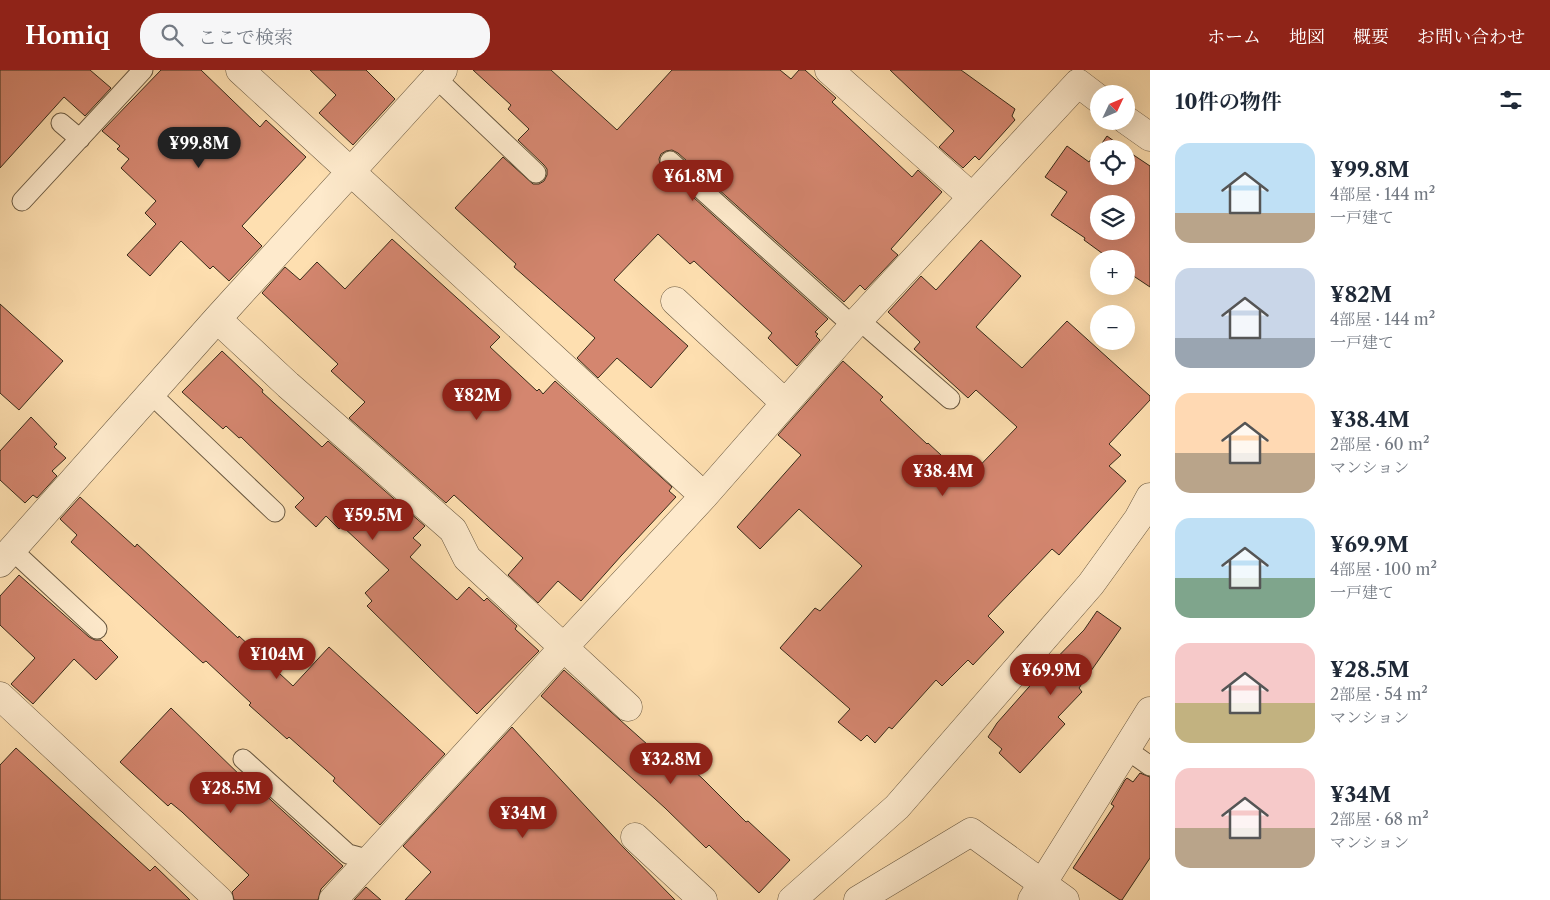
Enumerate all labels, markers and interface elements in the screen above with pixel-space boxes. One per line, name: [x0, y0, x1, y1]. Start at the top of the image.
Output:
search box: [140, 13, 490, 58]
text: Homiq: [25, 21, 110, 50]
icon: search: [158, 21, 186, 49]
text: ここで検索: [198, 26, 293, 49]
text: ホーム: [1207, 26, 1261, 48]
text: 地図: [1289, 26, 1325, 48]
text: 概要: [1353, 26, 1389, 48]
text: お問い合わせ: [1417, 26, 1525, 48]
north arrow: [1090, 85, 1135, 130]
map controls: [1090, 85, 1135, 350]
icon: filters: [1497, 86, 1525, 114]
text: 10件の物件: [1175, 89, 1282, 114]
pin: ¥99.8M: [158, 126, 240, 169]
text: ¥99.8M: [169, 133, 229, 153]
button: locate: [1090, 140, 1135, 185]
text: ¥99.8M: [1330, 157, 1410, 182]
pin: ¥61.8M: [652, 160, 734, 202]
icon: home: [1215, 163, 1275, 223]
text: ¥61.8M: [664, 166, 723, 186]
text: 4部屋 · 144 m²: [1330, 184, 1435, 204]
button: layers: [1090, 195, 1135, 240]
text: 一戸建て: [1330, 207, 1394, 227]
button: +: [1090, 250, 1135, 295]
text: ¥82M: [1330, 282, 1392, 307]
icon: home: [1215, 288, 1275, 348]
button: −: [1090, 305, 1135, 350]
text: 4部屋 · 144 m²: [1330, 309, 1435, 329]
text: 一戸建て: [1330, 332, 1394, 352]
pin: ¥82M: [447, 378, 507, 421]
text: ¥82M: [453, 385, 501, 405]
text: ¥38.4M: [1330, 407, 1410, 432]
icon: home: [1215, 413, 1275, 473]
text: 2部屋 · 60 m²: [1330, 434, 1429, 454]
pin: ¥38.4M: [902, 454, 984, 497]
text: マンション: [1330, 457, 1409, 477]
text: ¥38.4M: [913, 461, 973, 481]
pin: ¥59.5M: [332, 498, 414, 541]
text: ¥59.5M: [344, 505, 402, 525]
text: ¥69.9M: [1330, 532, 1409, 557]
icon: home: [1215, 538, 1275, 598]
text: 4部屋 · 100 m²: [1330, 559, 1437, 579]
text: 一戸建て: [1330, 582, 1394, 602]
pin: ¥104M: [242, 638, 312, 680]
text: ¥104M: [250, 644, 304, 664]
pin: ¥69.9M: [1010, 654, 1092, 696]
text: ¥28.5M: [1330, 657, 1409, 682]
text: ¥69.9M: [1021, 660, 1081, 680]
icon: home: [1215, 663, 1275, 723]
text: 2部屋 · 54 m²: [1330, 684, 1428, 704]
text: マンション: [1330, 707, 1409, 727]
pin: ¥32.8M: [630, 742, 712, 785]
text: ¥32.8M: [641, 749, 701, 769]
pin: ¥28.5M: [190, 772, 272, 814]
text: ¥28.5M: [201, 778, 261, 798]
text: ¥34M: [1330, 782, 1391, 807]
icon: home: [1215, 788, 1275, 848]
pin: ¥34M: [493, 796, 553, 839]
text: ¥34M: [500, 803, 546, 823]
text: 2部屋 · 68 m²: [1330, 809, 1429, 829]
text: マンション: [1330, 832, 1409, 852]

